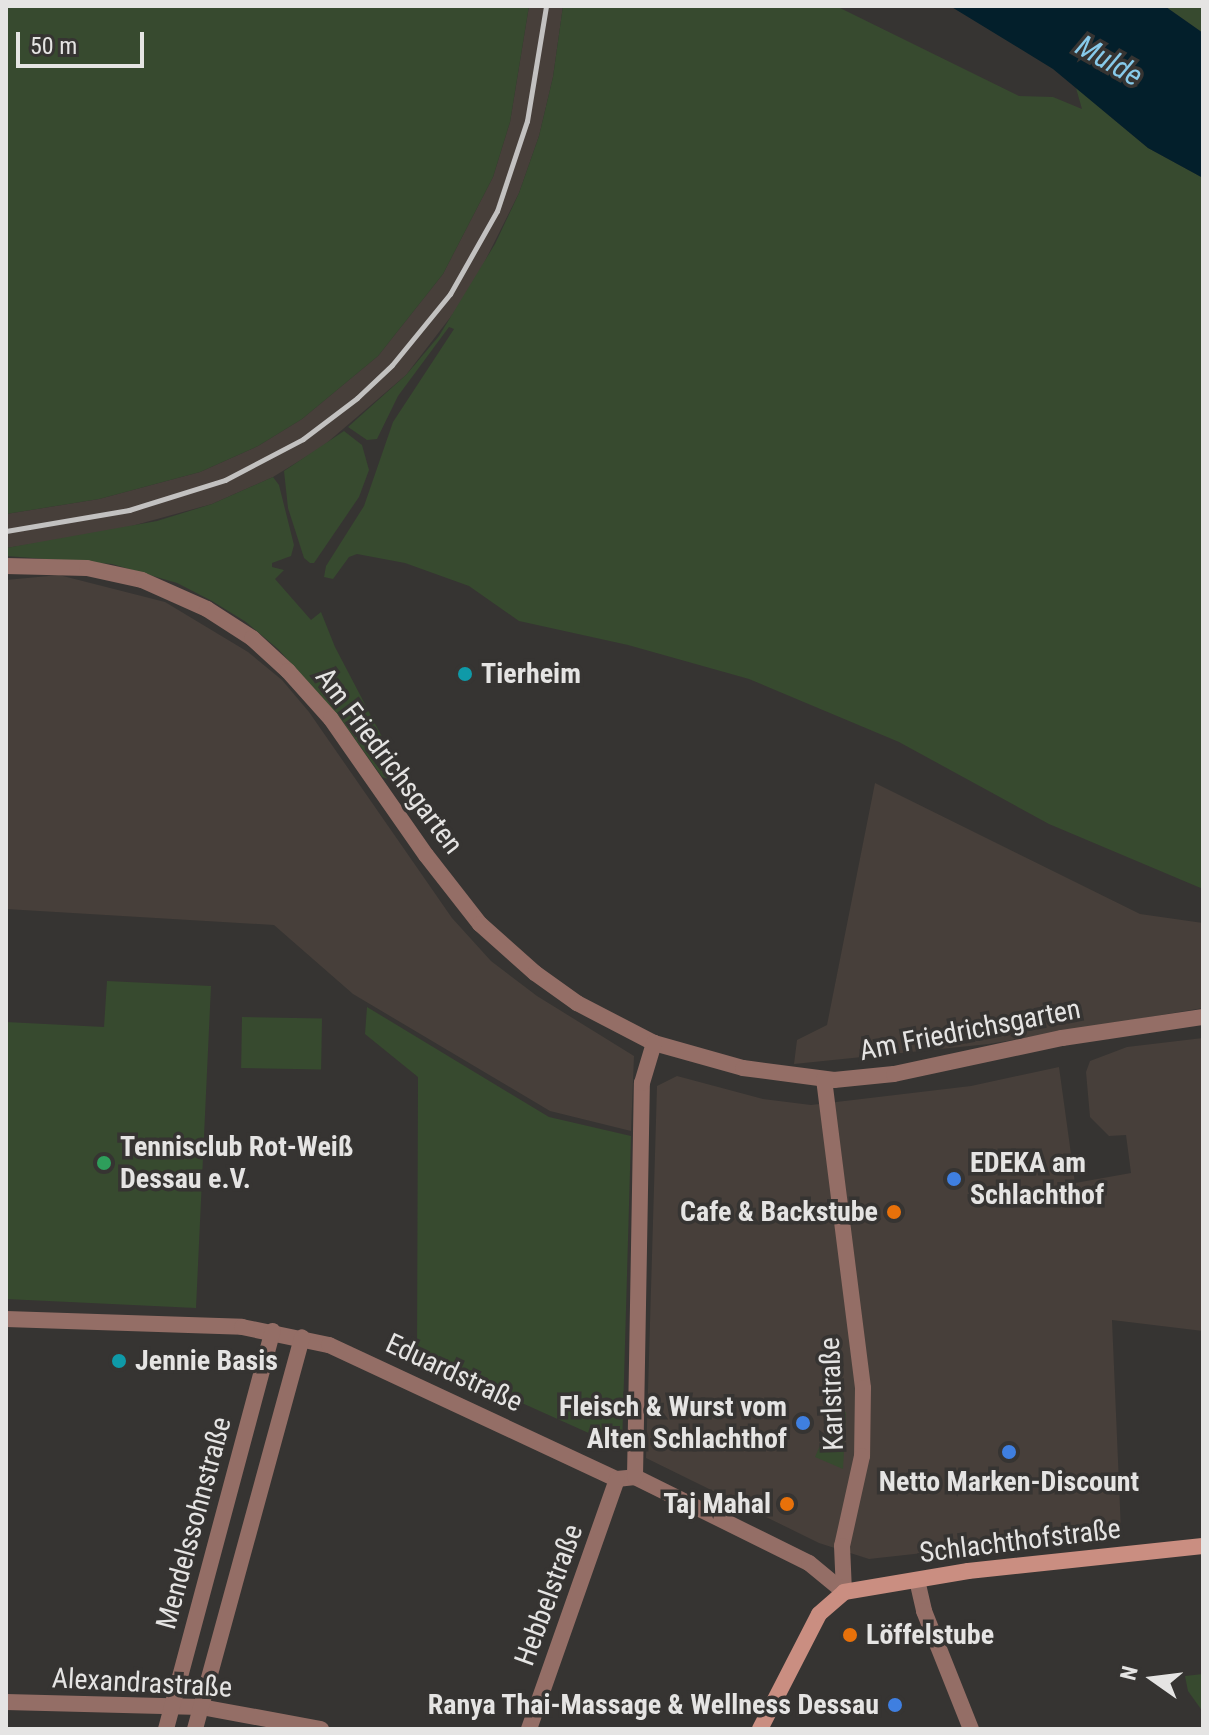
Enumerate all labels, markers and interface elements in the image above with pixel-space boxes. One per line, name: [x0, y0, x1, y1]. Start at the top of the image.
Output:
scale bar: [20, 16, 148, 66]
water label: Mulde: [1069, 28, 1149, 94]
text: 50 m: [30, 32, 77, 60]
place label: Tierheim: [481, 657, 581, 691]
street label: Am Friedrichsgarten: [308, 661, 470, 861]
marker: Tierheim: [456, 665, 474, 683]
street label: Am Friedrichsgarten: [857, 992, 1083, 1068]
place label: Tennisclub Rot-Weiß Dessau e.V.: [120, 1130, 353, 1196]
place label: EDEKA am Schlachthof: [970, 1146, 1104, 1212]
marker: Tennisclub Rot-Weiß Dessau e.V.: [95, 1154, 113, 1172]
marker: EDEKA am Schlachthof: [945, 1170, 963, 1188]
place label: Cafe & Backstube: [680, 1195, 878, 1229]
marker: Cafe & Backstube: [885, 1203, 903, 1221]
street label: Eduardstraße: [380, 1327, 528, 1419]
street label: Karlstraße: [813, 1337, 851, 1451]
place label: Jennie Basis: [135, 1344, 278, 1378]
marker: Jennie Basis: [110, 1352, 128, 1370]
place label: Fleisch & Wurst vom Alten Schlachthof: [559, 1390, 787, 1456]
street label: Mendelssohnstraße: [150, 1413, 238, 1633]
marker: Fleisch & Wurst vom Alten Schlachthof: [794, 1414, 812, 1432]
marker: Netto Marken-Discount: [1000, 1443, 1018, 1461]
place label: Netto Marken-Discount: [879, 1465, 1139, 1499]
place label: Taj Mahal: [663, 1487, 771, 1521]
marker: Taj Mahal: [778, 1495, 796, 1513]
street label: Schlachthofstraße: [918, 1512, 1122, 1570]
street label: Hebbelstraße: [508, 1520, 590, 1670]
place label: Löffelstube: [866, 1618, 994, 1652]
marker: Löffelstube: [841, 1626, 859, 1644]
north arrow: [1113, 1639, 1193, 1719]
street label: Alexandrastraße: [51, 1662, 233, 1704]
text: N: [1115, 1664, 1143, 1683]
place label: Ranya Thai-Massage & Wellness Dessau: [427, 1688, 879, 1722]
marker: Ranya Thai-Massage & Wellness Dessau: [886, 1696, 904, 1714]

